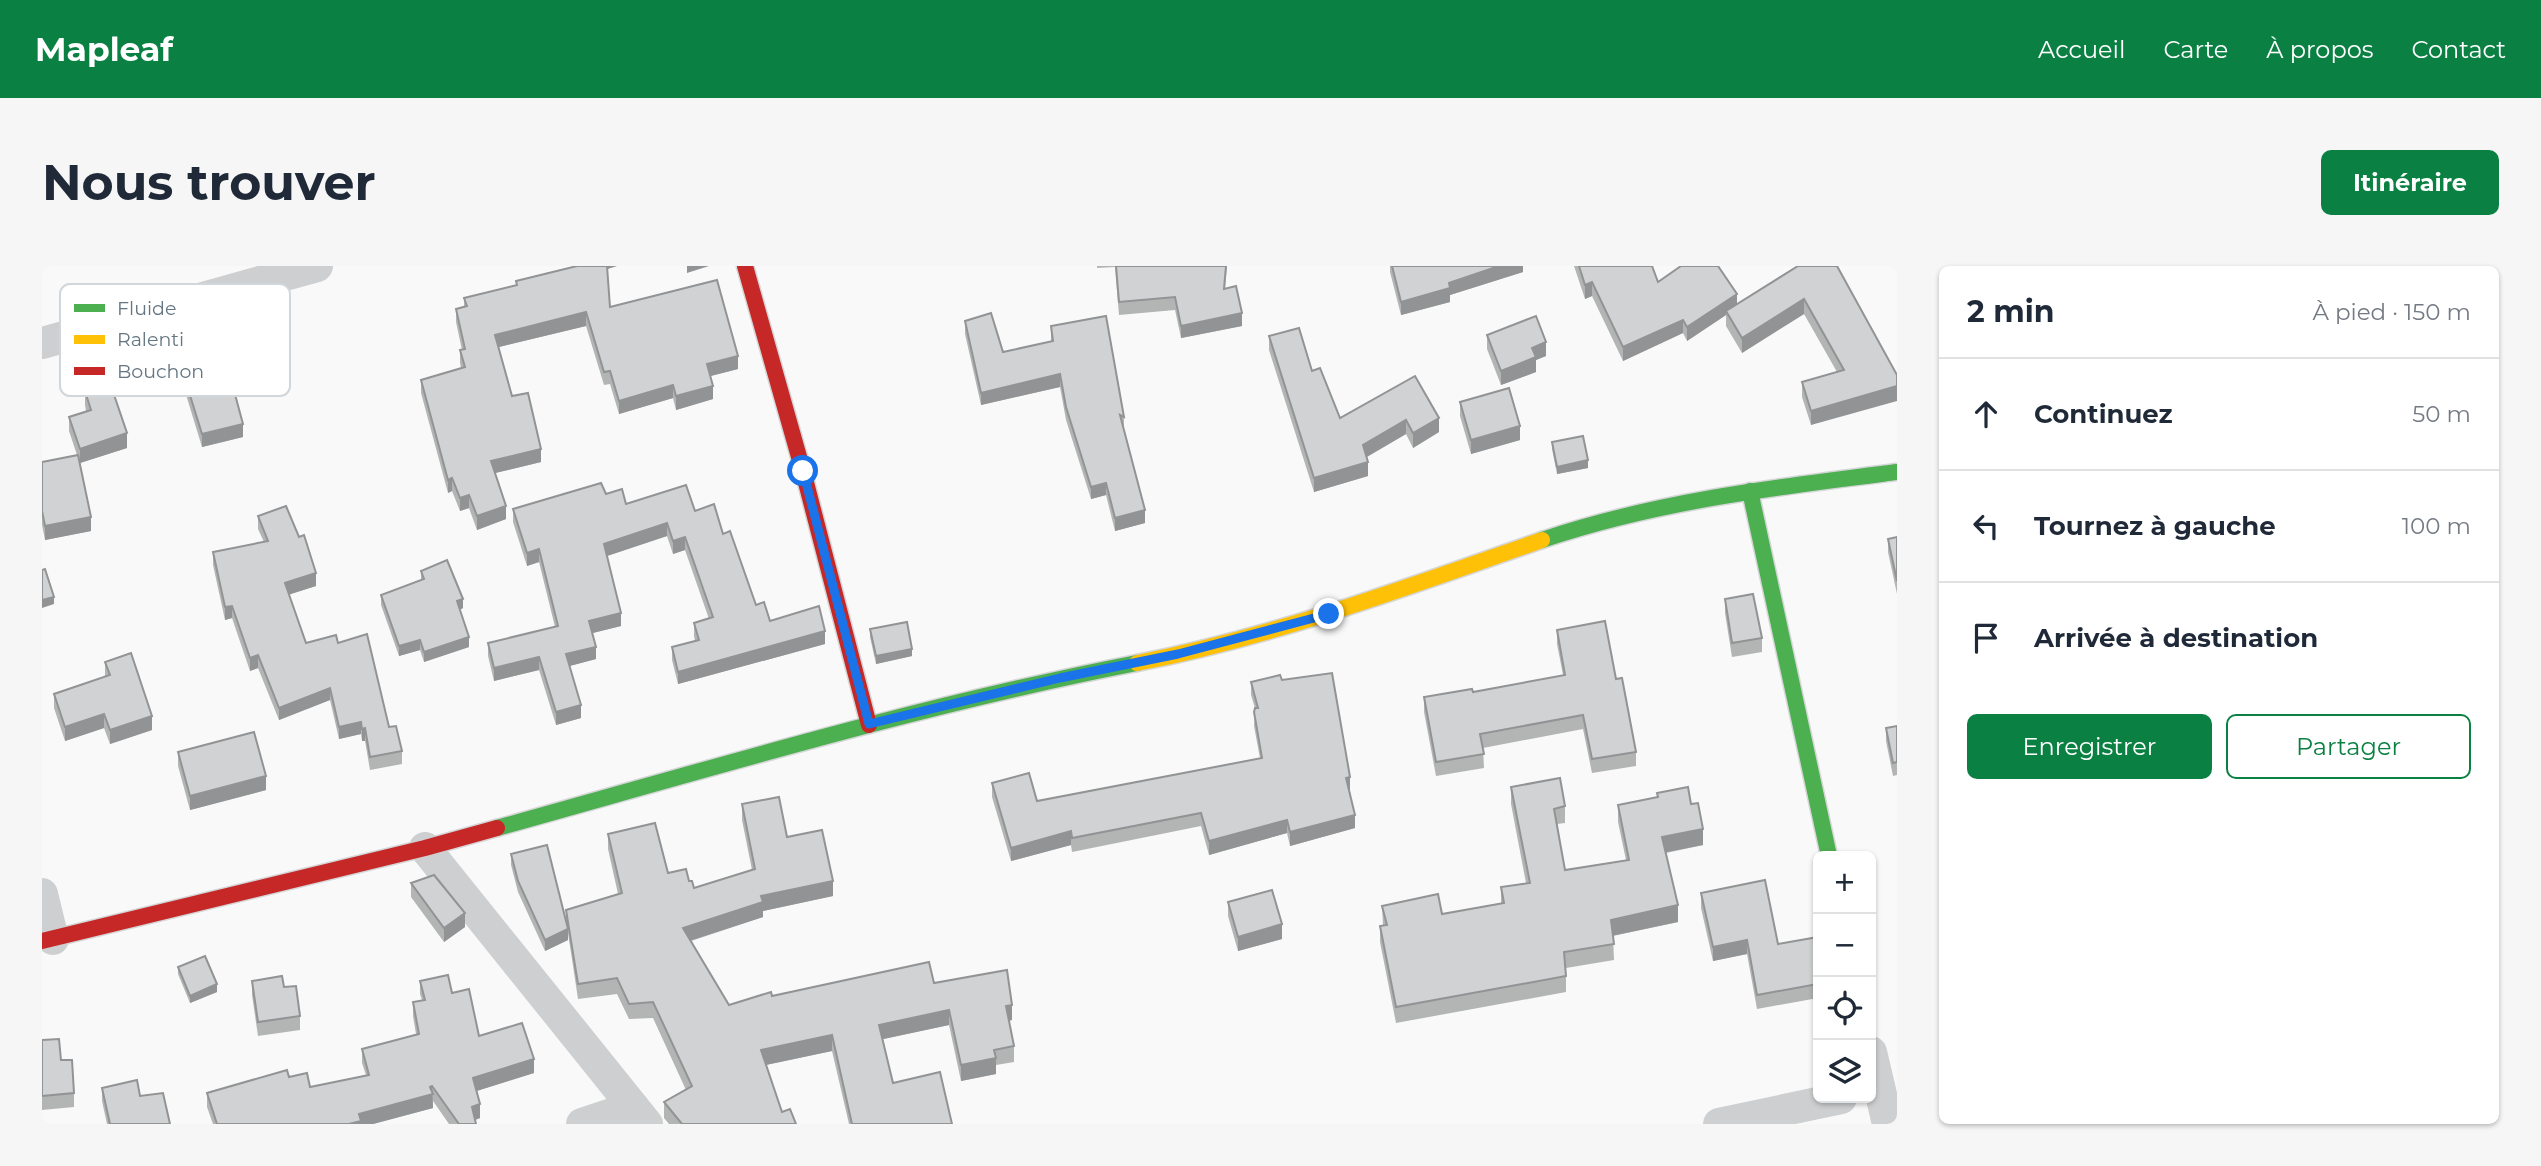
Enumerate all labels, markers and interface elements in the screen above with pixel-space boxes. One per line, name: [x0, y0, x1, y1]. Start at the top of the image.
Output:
text: Mapleaf: [35, 29, 173, 69]
text: Accueil: [2038, 35, 2125, 64]
text: Carte: [2163, 35, 2228, 64]
text: À propos: [2266, 35, 2373, 64]
text: Contact: [2411, 35, 2506, 64]
button: Itinéraire: [2321, 150, 2499, 215]
text: Nous trouver: [42, 153, 376, 212]
legend: [60, 284, 290, 396]
text: 2 min: [1967, 293, 2054, 330]
text: Fluide: [117, 297, 176, 320]
text: À pied · 150 m: [2312, 298, 2471, 326]
text: Ralenti: [117, 328, 184, 351]
text: Bouchon: [117, 360, 204, 383]
icon: ahead: [1967, 395, 2005, 433]
text: Continuez: [2034, 398, 2173, 430]
text: 50 m: [2412, 400, 2471, 428]
route start: [787, 455, 818, 486]
icon: left: [1967, 507, 2005, 545]
text: Tournez à gauche: [2034, 510, 2276, 542]
text: 100 m: [2402, 512, 2471, 540]
route end: [1313, 598, 1344, 629]
icon: arrive: [1967, 619, 2005, 657]
text: Arrivée à destination: [2034, 622, 2318, 654]
button: Enregistrer: [1967, 714, 2212, 779]
button: Partager: [2226, 714, 2471, 779]
map controls: [1813, 851, 1876, 1103]
button: +: [1813, 851, 1876, 914]
button: −: [1813, 914, 1876, 977]
button: locate: [1813, 977, 1876, 1040]
button: layers: [1813, 1040, 1876, 1103]

